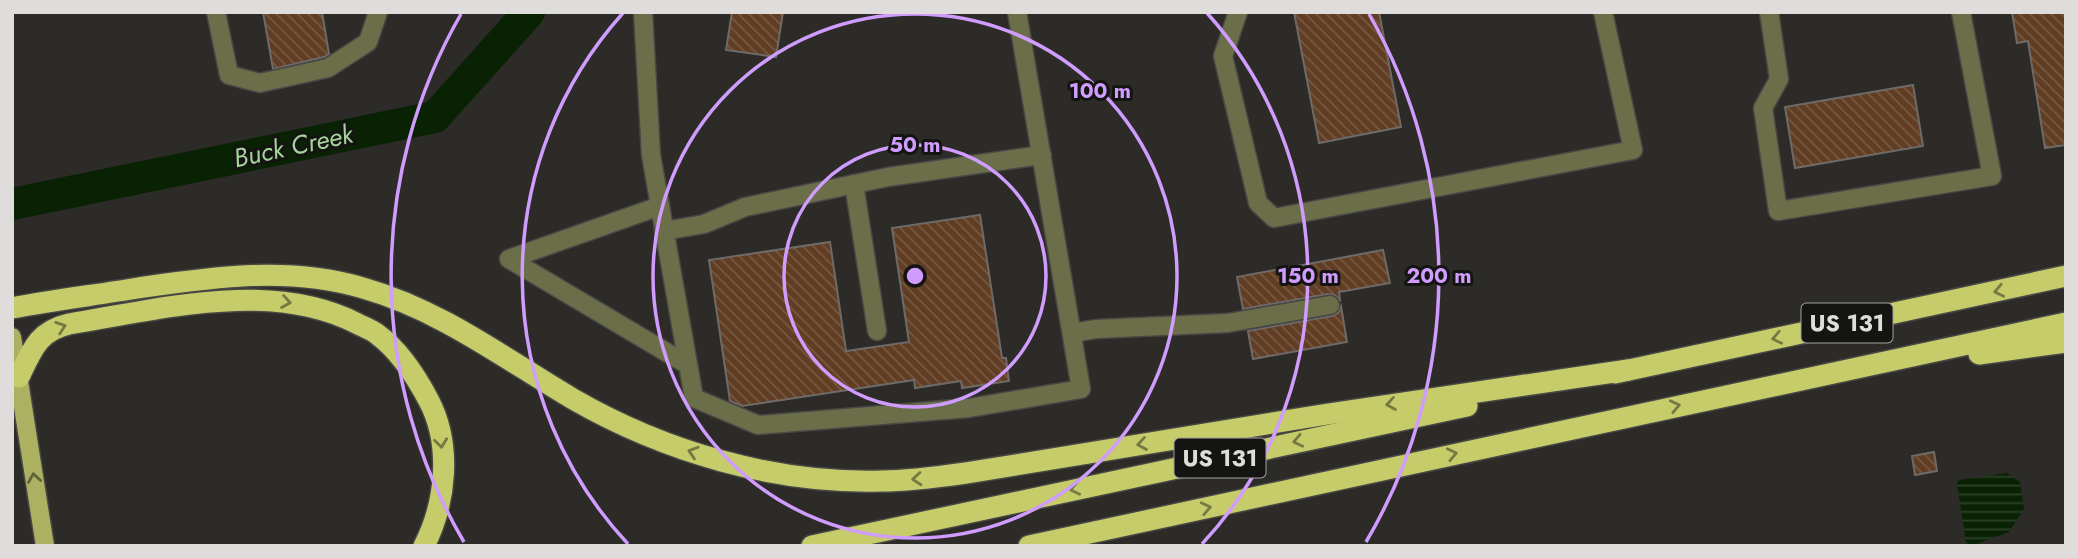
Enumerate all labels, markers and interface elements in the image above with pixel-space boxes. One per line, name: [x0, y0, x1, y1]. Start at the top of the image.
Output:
text: 100 m: [1069, 76, 1131, 106]
water label: Buck Creek: [230, 114, 358, 177]
text: 50 m: [890, 130, 940, 160]
text: 150 m: [1277, 261, 1339, 291]
text: 200 m: [1406, 261, 1472, 291]
centre of rings: [903, 264, 927, 288]
one-way arrow: [1993, 282, 2005, 297]
one-way arrow: [280, 295, 291, 310]
road number: US 131: [1801, 304, 1892, 342]
one-way arrow: [54, 321, 66, 335]
one-way arrow: [1771, 330, 1783, 345]
one-way arrow: [1385, 396, 1396, 411]
one-way arrow: [1669, 400, 1681, 415]
one-way arrow: [1292, 433, 1304, 448]
one-way arrow: [1136, 436, 1148, 451]
one-way arrow: [434, 437, 449, 449]
road number: US 131: [1174, 438, 1266, 478]
one-way arrow: [687, 446, 699, 461]
one-way arrow: [1446, 448, 1458, 462]
one-way arrow: [911, 471, 922, 486]
one-way arrow: [27, 472, 42, 484]
one-way arrow: [1069, 480, 1081, 495]
one-way arrow: [1200, 501, 1212, 516]

